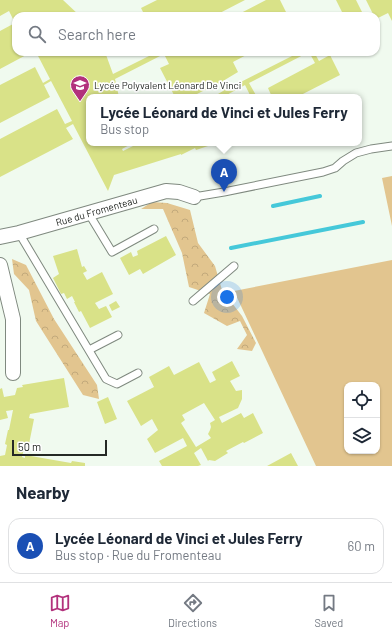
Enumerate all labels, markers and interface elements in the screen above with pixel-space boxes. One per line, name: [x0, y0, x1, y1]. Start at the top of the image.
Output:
search box: [12, 12, 380, 56]
icon: search: [26, 23, 48, 45]
text: Search here: [58, 25, 136, 43]
school or university icon: Lycée Polyvalent Léonard De Vinci: [69, 74, 91, 102]
place label: Lycée Polyvalent Léonard De Vinci: [94, 79, 241, 91]
popup: [86, 94, 362, 146]
text: Lycée Léonard de Vinci et Jules Ferry: [100, 103, 348, 121]
text: Bus stop: [100, 121, 149, 137]
pin: A: [211, 159, 237, 192]
street label: Rue du Fromenteau: [54, 193, 139, 228]
your location: [217, 287, 237, 307]
map controls: [344, 382, 380, 454]
button: locate: [344, 382, 380, 418]
button: layers: [344, 418, 380, 454]
scale bar: [12, 438, 107, 457]
text: 50 m: [18, 440, 41, 453]
text: Nearby: [16, 482, 70, 502]
text: Lycée Léonard de Vinci et Jules Ferry: [55, 529, 303, 547]
text: A: [26, 538, 34, 554]
text: 60 m: [348, 538, 375, 554]
text: Bus stop · Rue du Fromenteau: [55, 547, 221, 563]
tab: Map: [49, 592, 71, 629]
tab: Directions: [168, 592, 217, 629]
tab: Saved: [314, 592, 343, 629]

